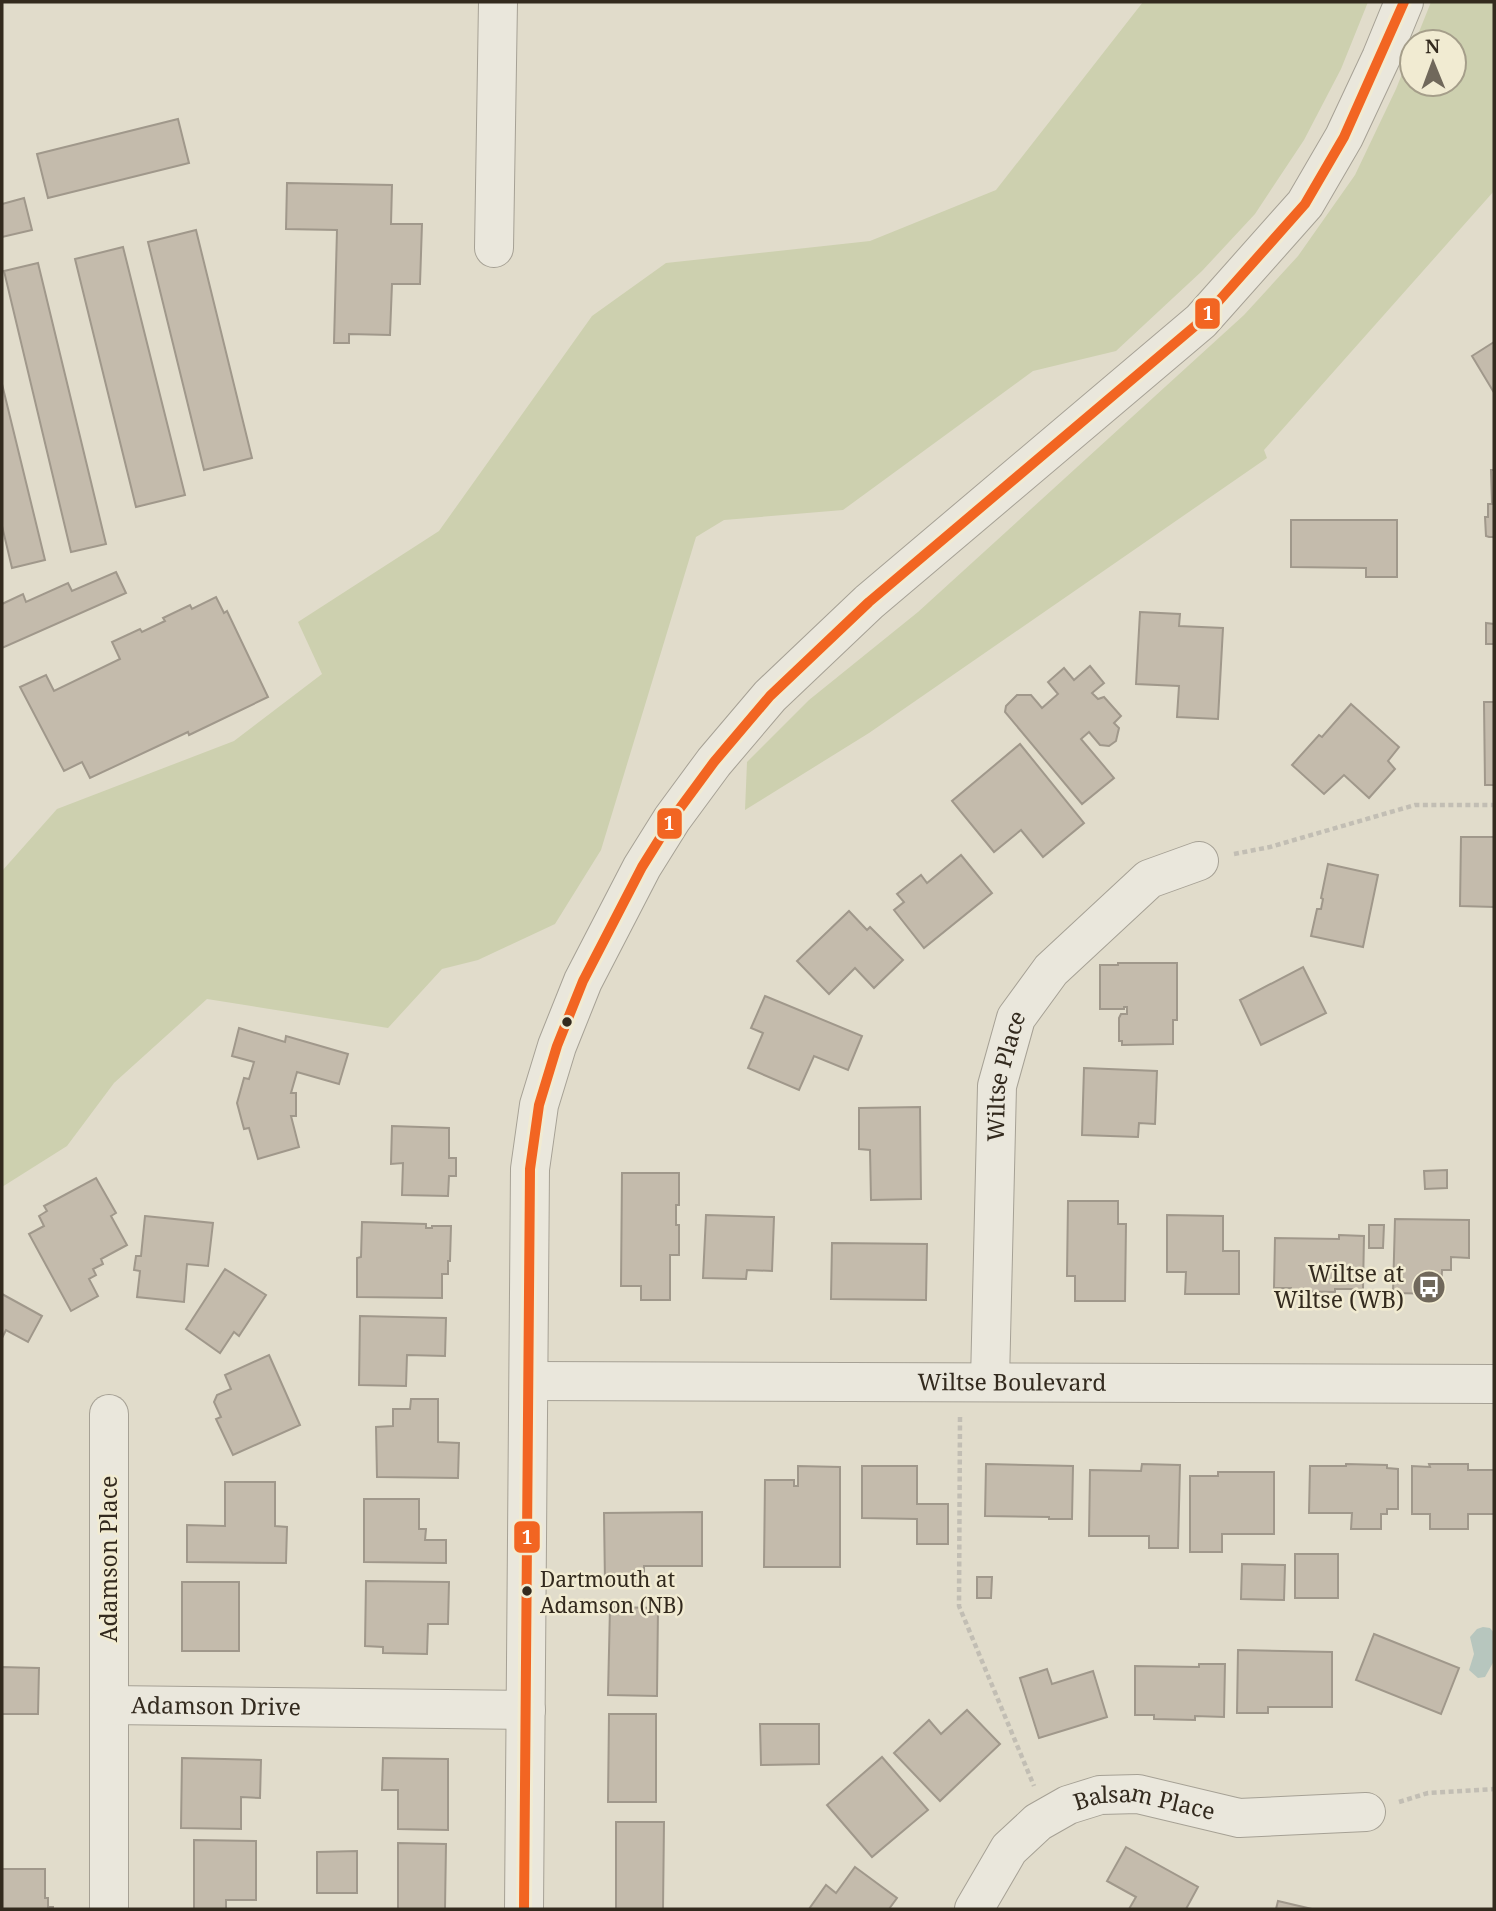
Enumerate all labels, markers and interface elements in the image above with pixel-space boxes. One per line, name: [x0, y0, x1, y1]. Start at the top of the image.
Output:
north arrow: [1398, 28, 1468, 98]
text: N: [1425, 33, 1440, 59]
line badge: 1: [1194, 297, 1221, 330]
text: 1: [1203, 300, 1213, 326]
line badge: 1: [656, 807, 683, 840]
text: 1: [664, 810, 674, 836]
street label: Wiltse Place: [979, 1002, 1032, 1142]
unlabelled marker: [560, 1015, 574, 1029]
place label: Wiltse at Wiltse (WB): [1274, 1257, 1404, 1315]
bus stop icon: Wiltse at Wiltse (WB): [1410, 1268, 1448, 1306]
street label: Wiltse Boulevard: [917, 1365, 1107, 1398]
street label: Adamson Place: [92, 1476, 124, 1642]
line badge: 1: [513, 1520, 541, 1554]
text: 1: [522, 1524, 532, 1550]
place label: Dartmouth at Adamson (NB): [540, 1565, 684, 1619]
marker: Dartmouth at Adamson (NB): [520, 1584, 534, 1598]
street label: Adamson Drive: [131, 1688, 301, 1722]
street label: Balsam Place: [1069, 1776, 1219, 1827]

